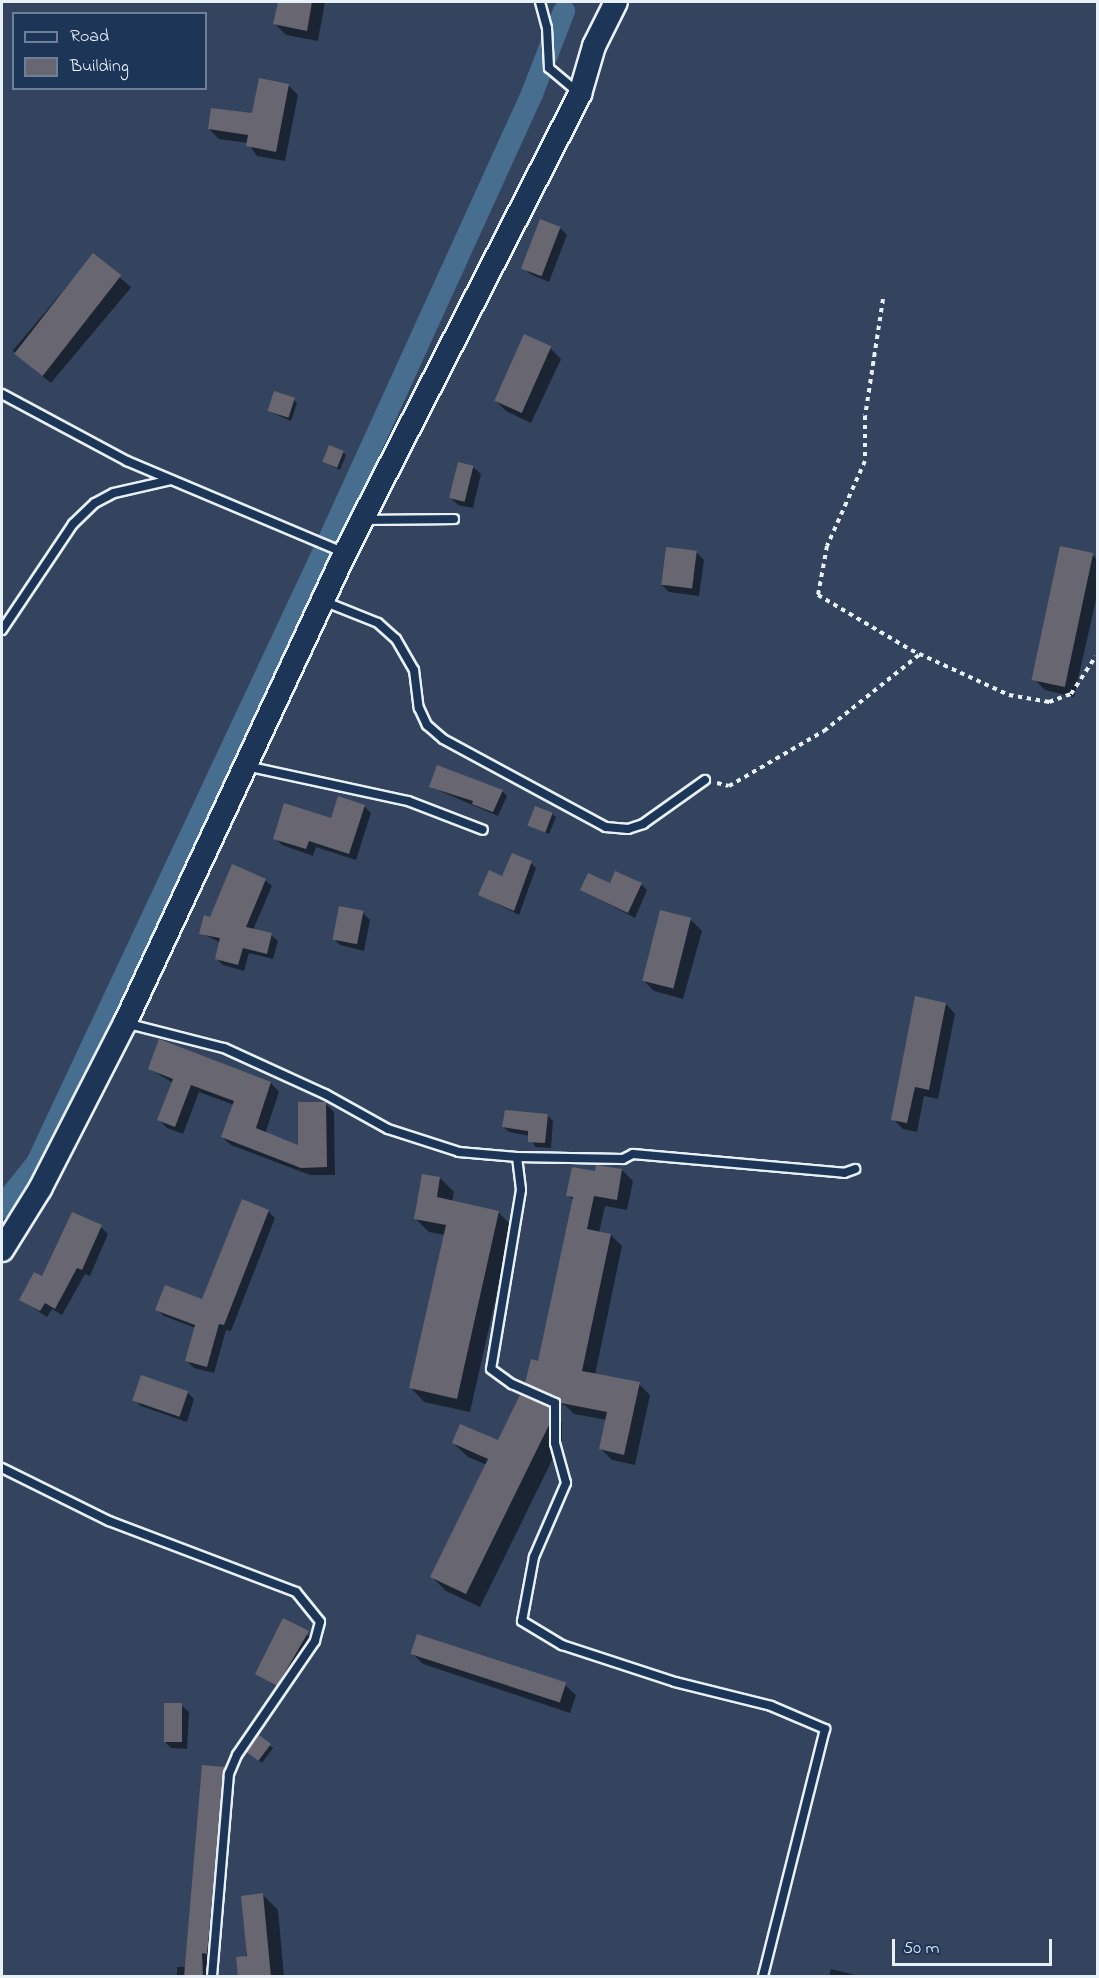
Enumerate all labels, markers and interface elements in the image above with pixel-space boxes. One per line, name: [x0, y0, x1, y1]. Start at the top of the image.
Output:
legend: [12, 12, 207, 90]
text: Road: [70, 24, 109, 50]
text: Building: [70, 54, 129, 80]
scale bar: [895, 1927, 1056, 1965]
text: 50 m: [903, 1936, 940, 1962]

